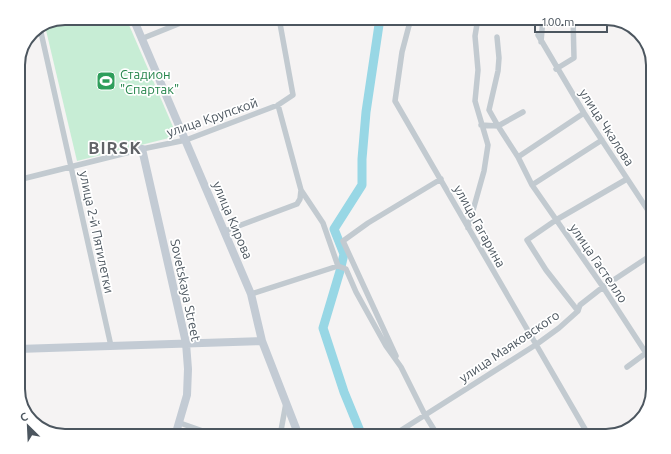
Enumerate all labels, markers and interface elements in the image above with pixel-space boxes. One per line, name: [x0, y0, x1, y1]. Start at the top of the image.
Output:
scale bar: [535, 8, 607, 34]
text: 100 m: [541, 15, 574, 28]
place label: Стадион "Спартак": [120, 67, 179, 96]
sports icon: Стадион "Спартак": [95, 70, 117, 92]
street label: улица Чкалова: [577, 86, 637, 168]
street label: улица Крупской: [165, 95, 259, 139]
district label: BIRSK: [88, 138, 142, 157]
street label: улица 2-й Пятилетки: [77, 170, 117, 294]
street label: улица Кирова: [210, 179, 256, 261]
street label: улица Гагарина: [452, 182, 508, 270]
street label: улица Гастелло: [567, 221, 631, 305]
street label: Sovetskaya Street: [168, 238, 204, 342]
street label: улица Маяковского: [456, 307, 562, 385]
north arrow: [8, 406, 48, 446]
text: С: [18, 410, 30, 424]

